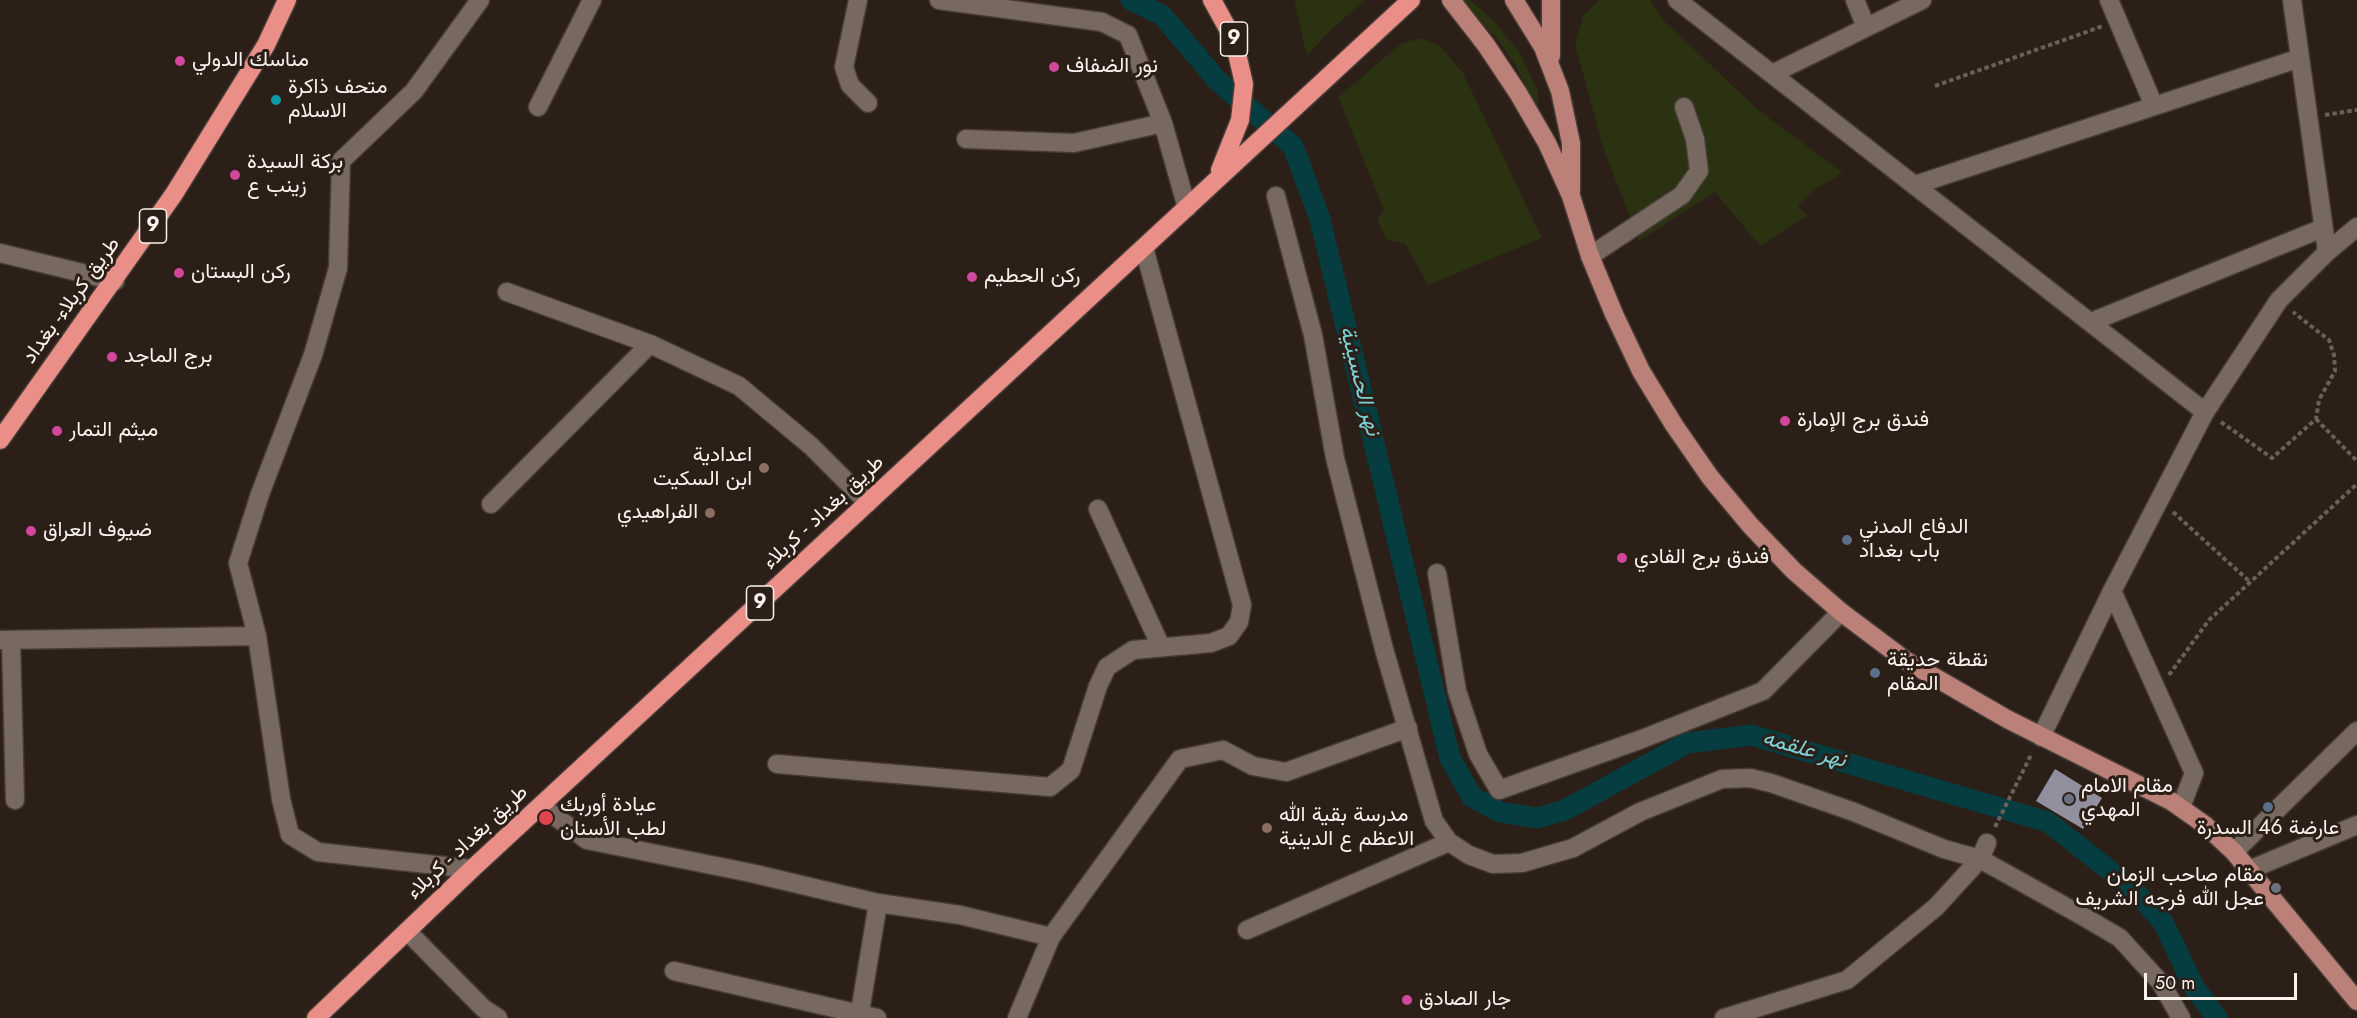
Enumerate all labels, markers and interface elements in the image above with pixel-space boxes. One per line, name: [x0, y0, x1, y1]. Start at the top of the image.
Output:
road number: 9: [1220, 22, 1248, 56]
place label: مناسك الدولي: [192, 48, 309, 74]
marker: مناسك الدولي: [173, 54, 187, 68]
place label: نور الضفاف: [1066, 54, 1158, 80]
marker: نور الضفاف: [1047, 60, 1061, 74]
place label: متحف ذاكرة الاسلام: [288, 75, 387, 125]
marker: متحف ذاكرة الاسلام: [269, 93, 283, 107]
place label: بركة السيدة زينب ع: [247, 150, 343, 200]
marker: بركة السيدة زينب ع: [228, 168, 242, 182]
road number: 9: [140, 209, 166, 243]
street label: طريق كربلاء- بغداد: [18, 233, 126, 369]
place label: ركن البستان: [191, 260, 291, 286]
place label: ركن الحطيم: [984, 264, 1080, 290]
marker: ركن البستان: [172, 266, 186, 280]
marker: ركن الحطيم: [965, 270, 979, 284]
water label: نهر الحسينية: [1333, 323, 1385, 439]
place label: برج الماجد: [124, 344, 212, 370]
marker: برج الماجد: [105, 350, 119, 364]
place label: فندق برج الإمارة: [1797, 408, 1929, 434]
marker: فندق برج الإمارة: [1778, 414, 1792, 428]
place label: ميثم التمار: [69, 418, 158, 444]
marker: ميثم التمار: [50, 424, 64, 438]
place label: اعدادية ابن السكيت: [653, 443, 752, 493]
street label: طريق بغداد - كربلاء: [758, 450, 890, 576]
marker: اعدادية ابن السكيت: [757, 461, 771, 475]
place label: الفراهيدي: [617, 500, 698, 526]
marker: الفراهيدي: [703, 506, 717, 520]
place label: الدفاع المدني باب بغداد: [1859, 515, 1968, 565]
place label: ضيوف العراق: [43, 518, 152, 544]
marker: ضيوف العراق: [24, 524, 38, 538]
marker: الدفاع المدني باب بغداد: [1840, 533, 1854, 547]
place label: فندق برج الفادي: [1634, 545, 1769, 571]
marker: فندق برج الفادي: [1615, 551, 1629, 565]
road number: 9: [746, 586, 774, 620]
place label: نقطة حديقة المقام: [1887, 648, 1988, 698]
marker: نقطة حديقة المقام: [1868, 666, 1882, 680]
water label: نهر علقمه: [1759, 725, 1849, 775]
place label: مقام الامام المهدي: [2081, 774, 2173, 824]
street label: طريق بغداد - كربلاء: [402, 780, 534, 906]
marker: مقام الامام المهدي: [2062, 792, 2076, 806]
place label: عيادة أوربك لطب الأسنان: [560, 793, 666, 843]
marker: عارضة 46 السدرة: [2261, 800, 2275, 814]
place label: مدرسة بقية الله الاعظم ع الدينية: [1279, 803, 1414, 853]
marker: عيادة أوربك لطب الأسنان: [537, 809, 555, 827]
place label: عارضة 46 السدرة: [2197, 816, 2339, 842]
marker: مدرسة بقية الله الاعظم ع الدينية: [1260, 821, 1274, 835]
place label: مقام صاحب الزمان عجل الله فرجه الشريف: [2075, 863, 2264, 913]
marker: مقام صاحب الزمان عجل الله فرجه الشريف: [2269, 881, 2283, 895]
scale bar: [2147, 961, 2300, 999]
text: 50 m: [2155, 970, 2195, 996]
place label: جار الصادق: [1419, 987, 1511, 1013]
marker: جار الصادق: [1400, 993, 1414, 1007]

